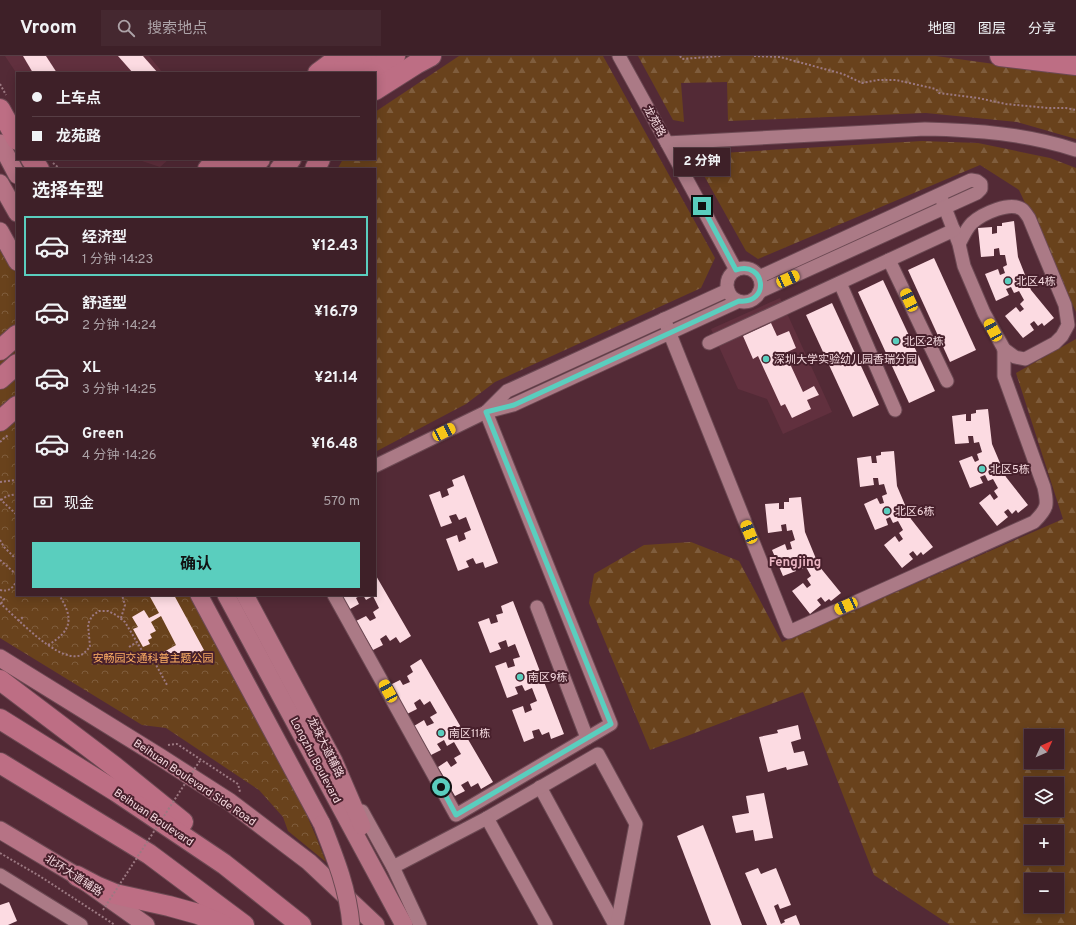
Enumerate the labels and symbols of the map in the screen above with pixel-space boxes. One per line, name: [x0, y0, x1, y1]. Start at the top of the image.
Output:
street label: 龙苑路: [640, 104, 668, 139]
callout: 2 分钟: [674, 148, 730, 176]
route end: [693, 197, 711, 215]
car: [775, 269, 801, 289]
place label: 北区4栋: [1016, 275, 1056, 289]
marker: 北区4栋: [1003, 276, 1013, 286]
car: [898, 287, 920, 313]
car: [982, 317, 1004, 343]
place label: 北区2栋: [904, 335, 944, 349]
marker: 北区2栋: [891, 336, 901, 346]
place label: 深圳大学实验幼儿园香瑞分园: [774, 353, 917, 367]
marker: 深圳大学实验幼儿园香瑞分园: [761, 354, 771, 364]
car: [431, 421, 457, 443]
place label: 北区5栋: [990, 463, 1030, 477]
marker: 北区5栋: [977, 464, 987, 474]
place label: 北区6栋: [895, 505, 935, 519]
marker: 北区6栋: [882, 506, 892, 516]
car: [739, 519, 759, 545]
district label: Fengjing: [769, 555, 821, 571]
car: [833, 596, 859, 616]
park label: 安畅园交通科普主题公园: [93, 652, 214, 666]
place label: 南区9栋: [528, 671, 568, 685]
marker: 南区9栋: [515, 672, 525, 682]
car: [377, 678, 399, 704]
street label: Longzhu Boulevard: [287, 715, 344, 806]
street label: 龙珠大道辅路: [304, 715, 346, 780]
place label: 南区11栋: [449, 727, 490, 741]
marker: 南区11栋: [436, 728, 446, 738]
north arrow: [1024, 729, 1064, 769]
street label: Beihuan Boulevard Side Road: [131, 736, 259, 828]
route start: [432, 778, 450, 796]
street label: Beihuan Boulevard: [112, 786, 196, 848]
street label: 北环大道辅路: [42, 852, 105, 900]

